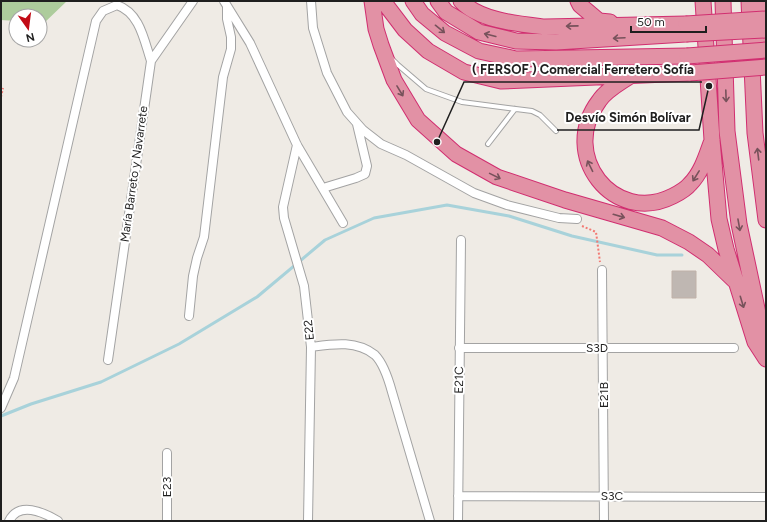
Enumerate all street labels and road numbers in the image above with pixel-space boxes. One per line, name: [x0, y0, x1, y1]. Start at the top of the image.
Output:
street label: María Barreto y Navarrete: [118, 105, 151, 243]
street label: E22: [301, 319, 317, 341]
street label: S3D: [586, 341, 608, 355]
street label: E21C: [452, 366, 466, 394]
street label: E21B: [597, 382, 611, 408]
street label: E23: [160, 477, 174, 497]
street label: S3C: [601, 489, 624, 503]

